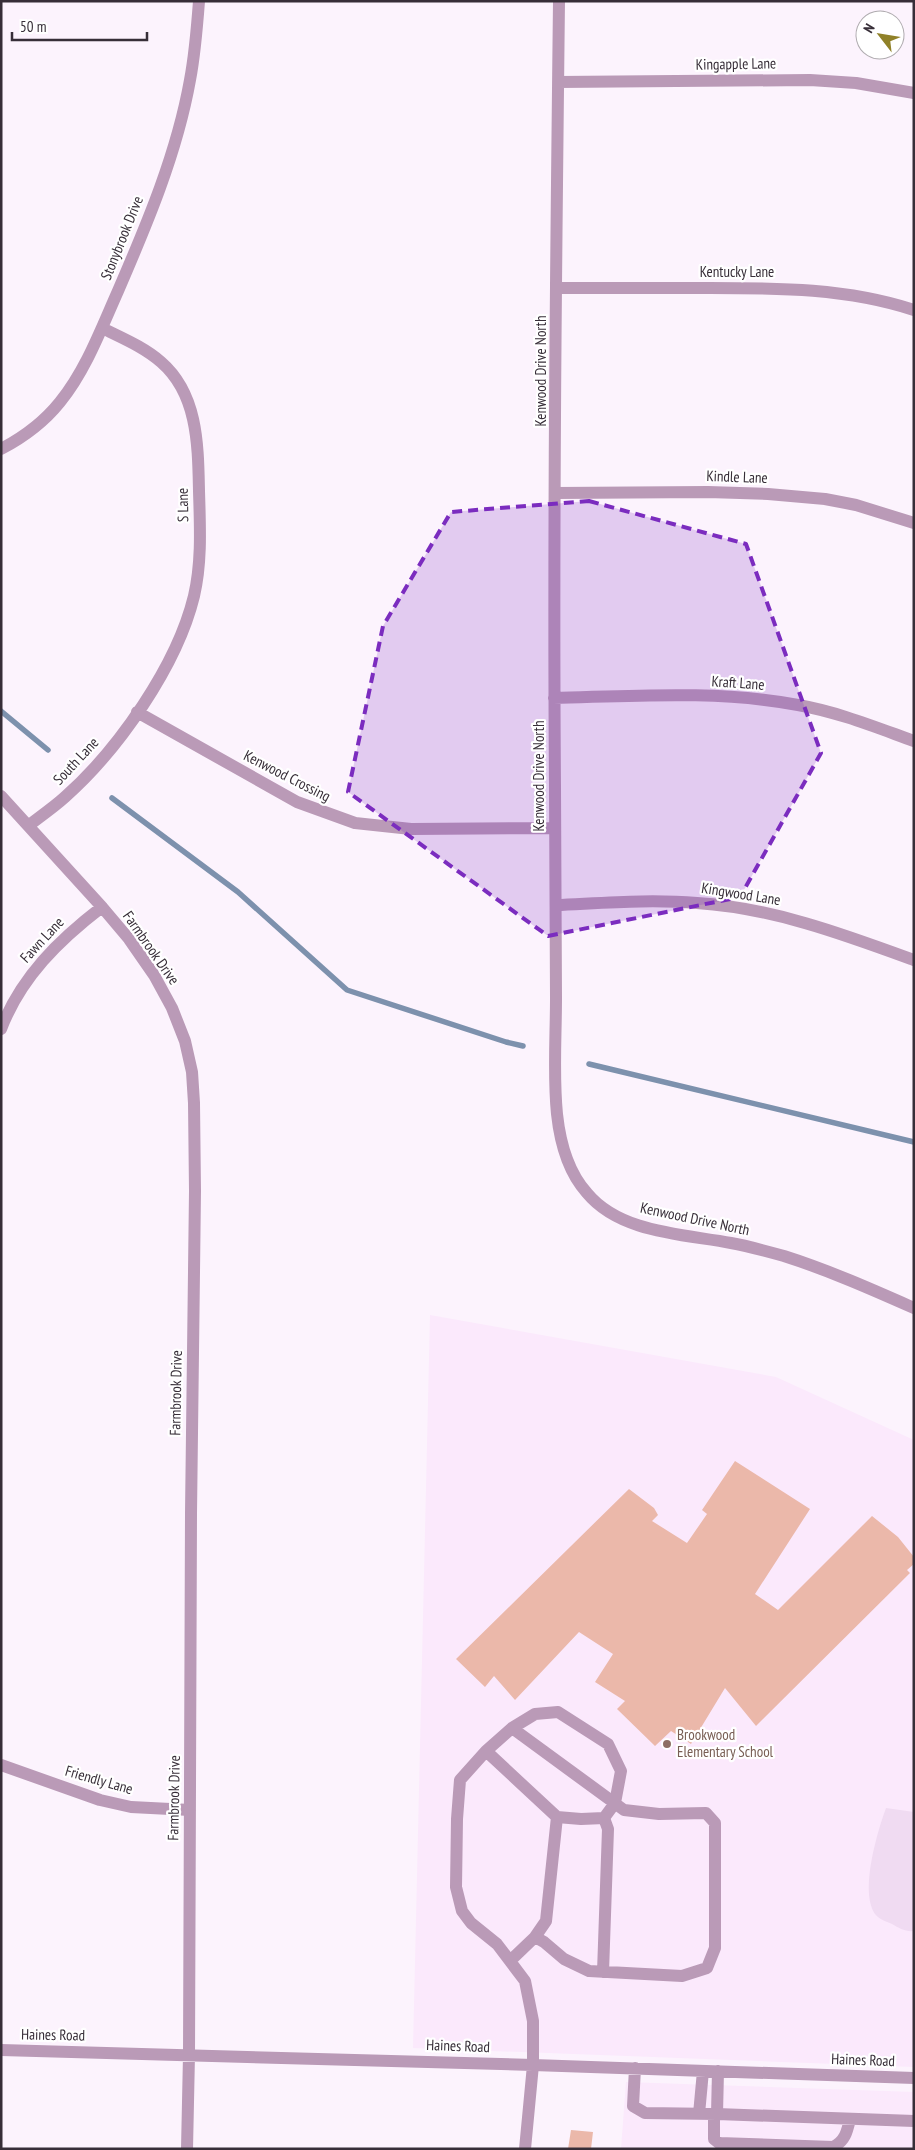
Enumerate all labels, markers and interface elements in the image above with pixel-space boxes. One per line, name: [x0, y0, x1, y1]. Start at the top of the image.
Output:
scale bar: [12, 10, 148, 42]
north arrow: [855, 10, 905, 60]
text: 50 m: [20, 17, 46, 36]
text: N: [859, 20, 879, 36]
street label: Kingapple Lane: [696, 53, 776, 74]
street label: Stonybrook Drive: [96, 193, 147, 282]
street label: Kentucky Lane: [700, 262, 774, 281]
street label: Kenwood Drive North: [531, 315, 550, 427]
street label: Kindle Lane: [706, 466, 768, 487]
street label: S Lane: [173, 488, 192, 522]
street label: Kraft Lane: [711, 671, 765, 694]
street label: Kenwood Drive North: [529, 720, 548, 832]
street label: South Lane: [49, 733, 102, 788]
street label: Kenwood Crossing: [241, 746, 334, 806]
street label: Kingwood Lane: [700, 878, 782, 909]
street label: Farmbrook Drive: [119, 907, 184, 988]
street label: Fawn Lane: [16, 913, 68, 966]
street label: Kenwood Drive North: [639, 1198, 751, 1239]
street label: Farmbrook Drive: [165, 1350, 186, 1436]
place label: Brookwood Elementary School: [677, 1725, 774, 1761]
marker: Brookwood Elementary School: [661, 1738, 673, 1750]
street label: Farmbrook Drive: [163, 1755, 184, 1841]
street label: Friendly Lane: [63, 1761, 135, 1798]
street label: Haines Road: [21, 2024, 85, 2045]
street label: Haines Road: [426, 2035, 490, 2056]
street label: Haines Road: [831, 2049, 895, 2070]

